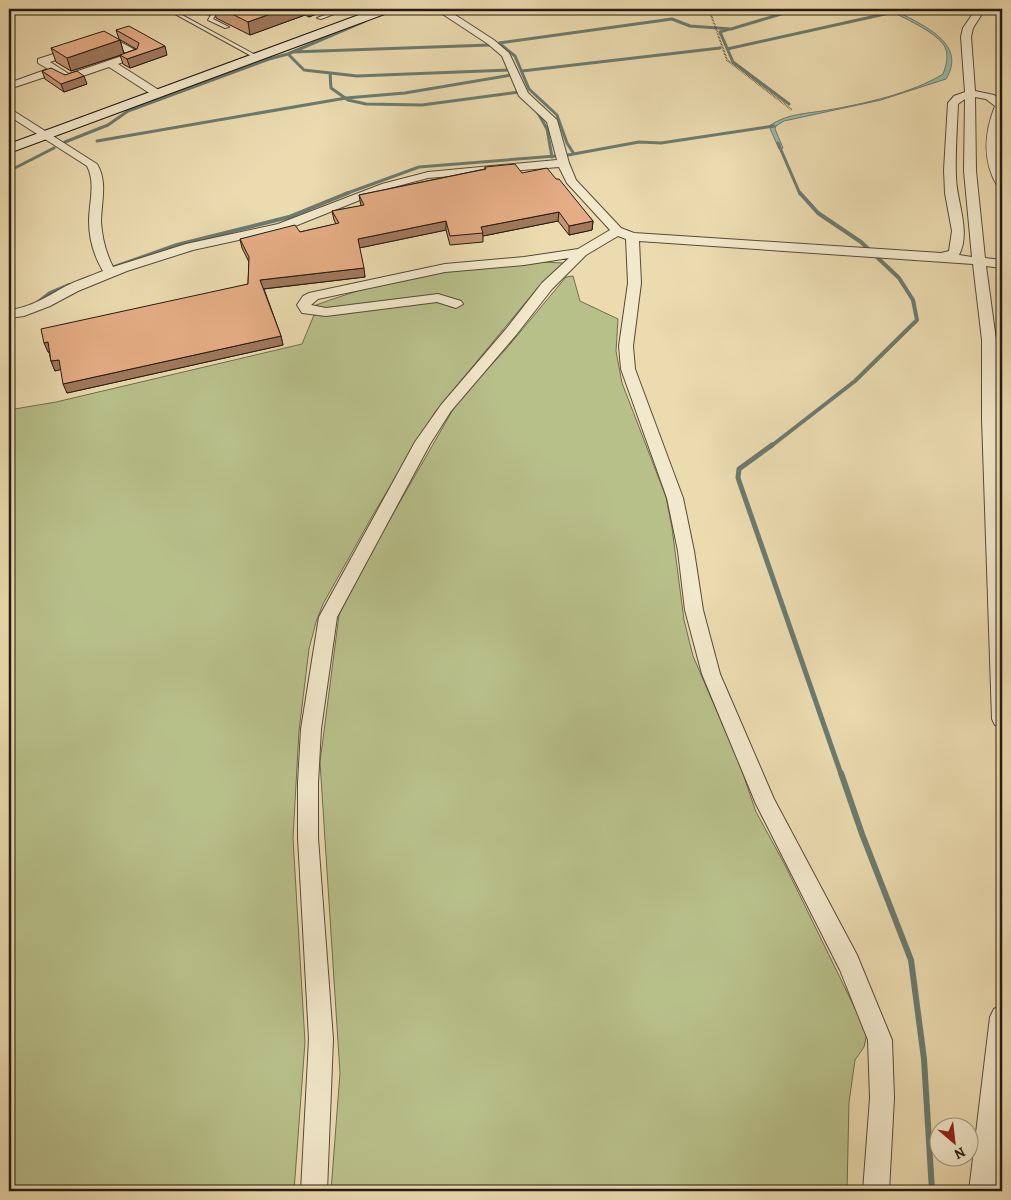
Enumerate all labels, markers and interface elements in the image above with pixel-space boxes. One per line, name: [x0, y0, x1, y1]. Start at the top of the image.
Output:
north arrow: [928, 1118, 978, 1168]
text: N: [951, 1142, 969, 1164]

